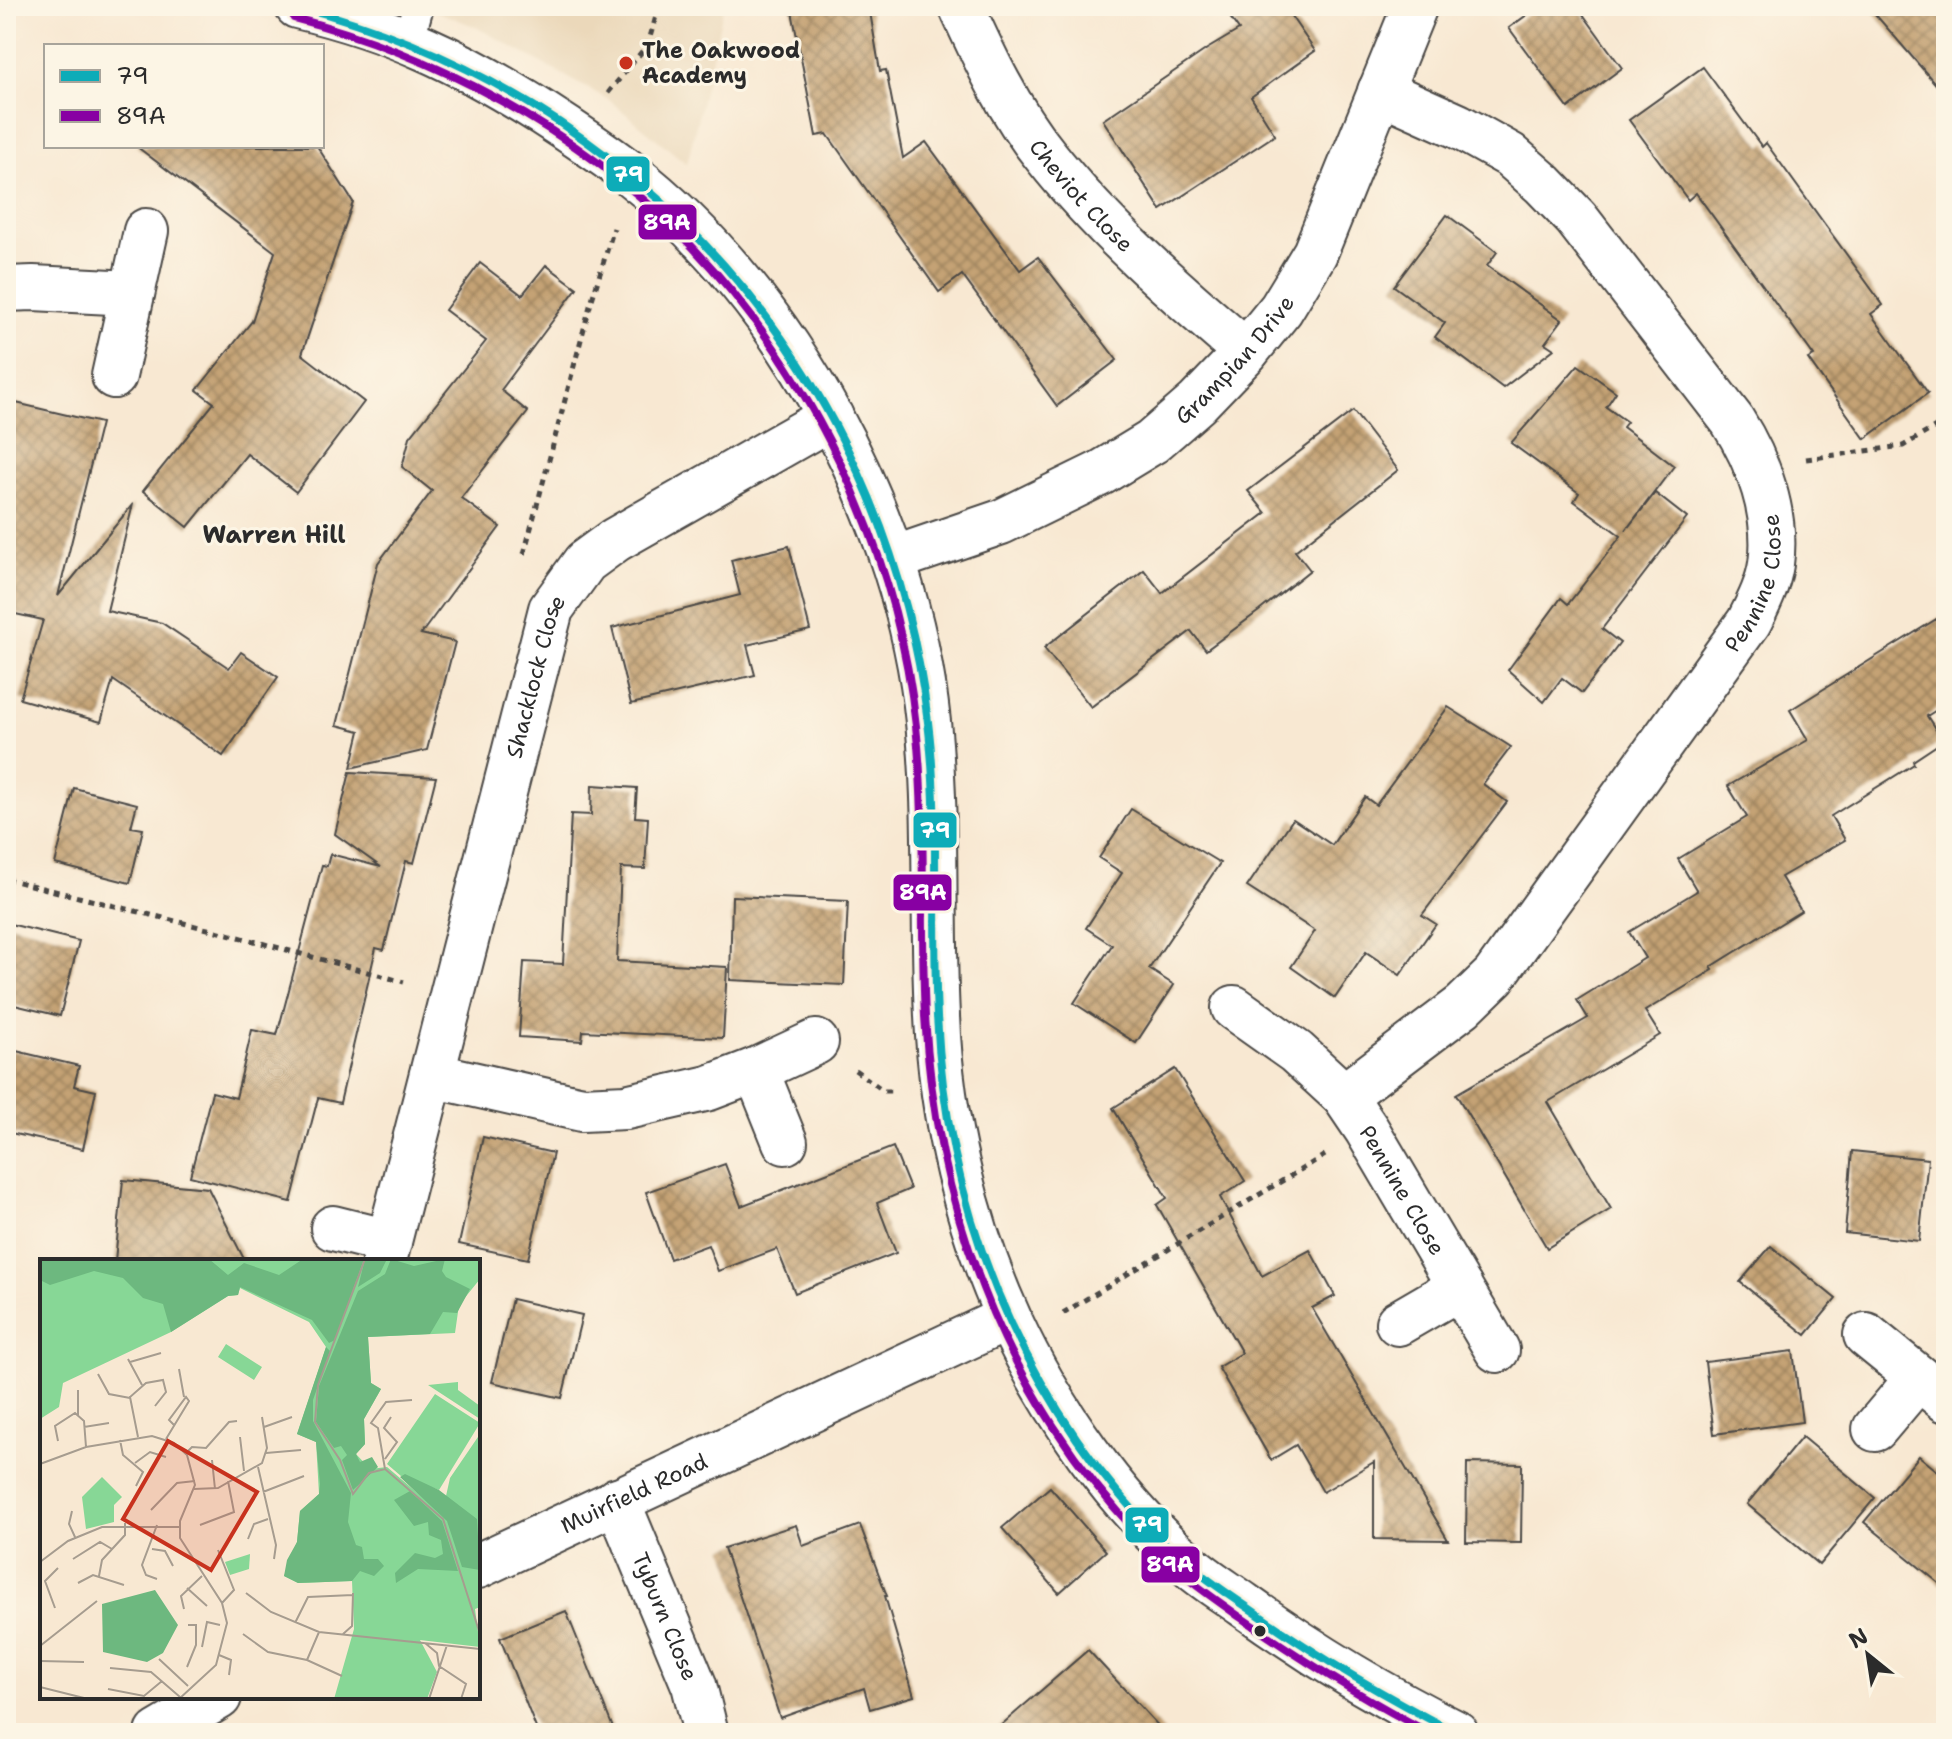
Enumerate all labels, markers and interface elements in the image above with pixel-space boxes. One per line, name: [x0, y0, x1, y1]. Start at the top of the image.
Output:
place label: The Oakwood Academy: [642, 36, 800, 90]
legend: [44, 44, 324, 148]
marker: The Oakwood Academy: [617, 54, 635, 72]
text: 79: [116, 60, 149, 92]
text: 89A: [116, 100, 166, 132]
street label: Cheviot Close: [1023, 133, 1139, 259]
line badge: 79: [605, 155, 651, 193]
text: 79: [613, 160, 643, 189]
line badge: 89A: [637, 203, 698, 241]
text: 89A: [643, 208, 691, 237]
street label: Grampian Drive: [1169, 290, 1301, 431]
street label: Pennine Close: [1718, 512, 1787, 658]
district label: Warren Hill: [203, 519, 345, 551]
street label: Shacklock Close: [499, 588, 572, 761]
line badge: 79: [912, 811, 958, 849]
text: 79: [920, 816, 950, 845]
line badge: 89A: [892, 873, 953, 912]
text: 89A: [899, 878, 947, 907]
street label: Pennine Close: [1352, 1120, 1452, 1261]
inset map: [40, 1259, 480, 1699]
street label: Muirfield Road: [556, 1447, 712, 1540]
line badge: 79: [1124, 1506, 1170, 1544]
text: 79: [1132, 1510, 1162, 1539]
line badge: 89A: [1140, 1545, 1201, 1584]
street label: Tyburn Close: [625, 1548, 704, 1685]
text: 89A: [1146, 1550, 1194, 1579]
north arrow: [1828, 1615, 1908, 1695]
text: N: [1843, 1621, 1873, 1655]
unlabelled marker: [1252, 1623, 1268, 1639]

